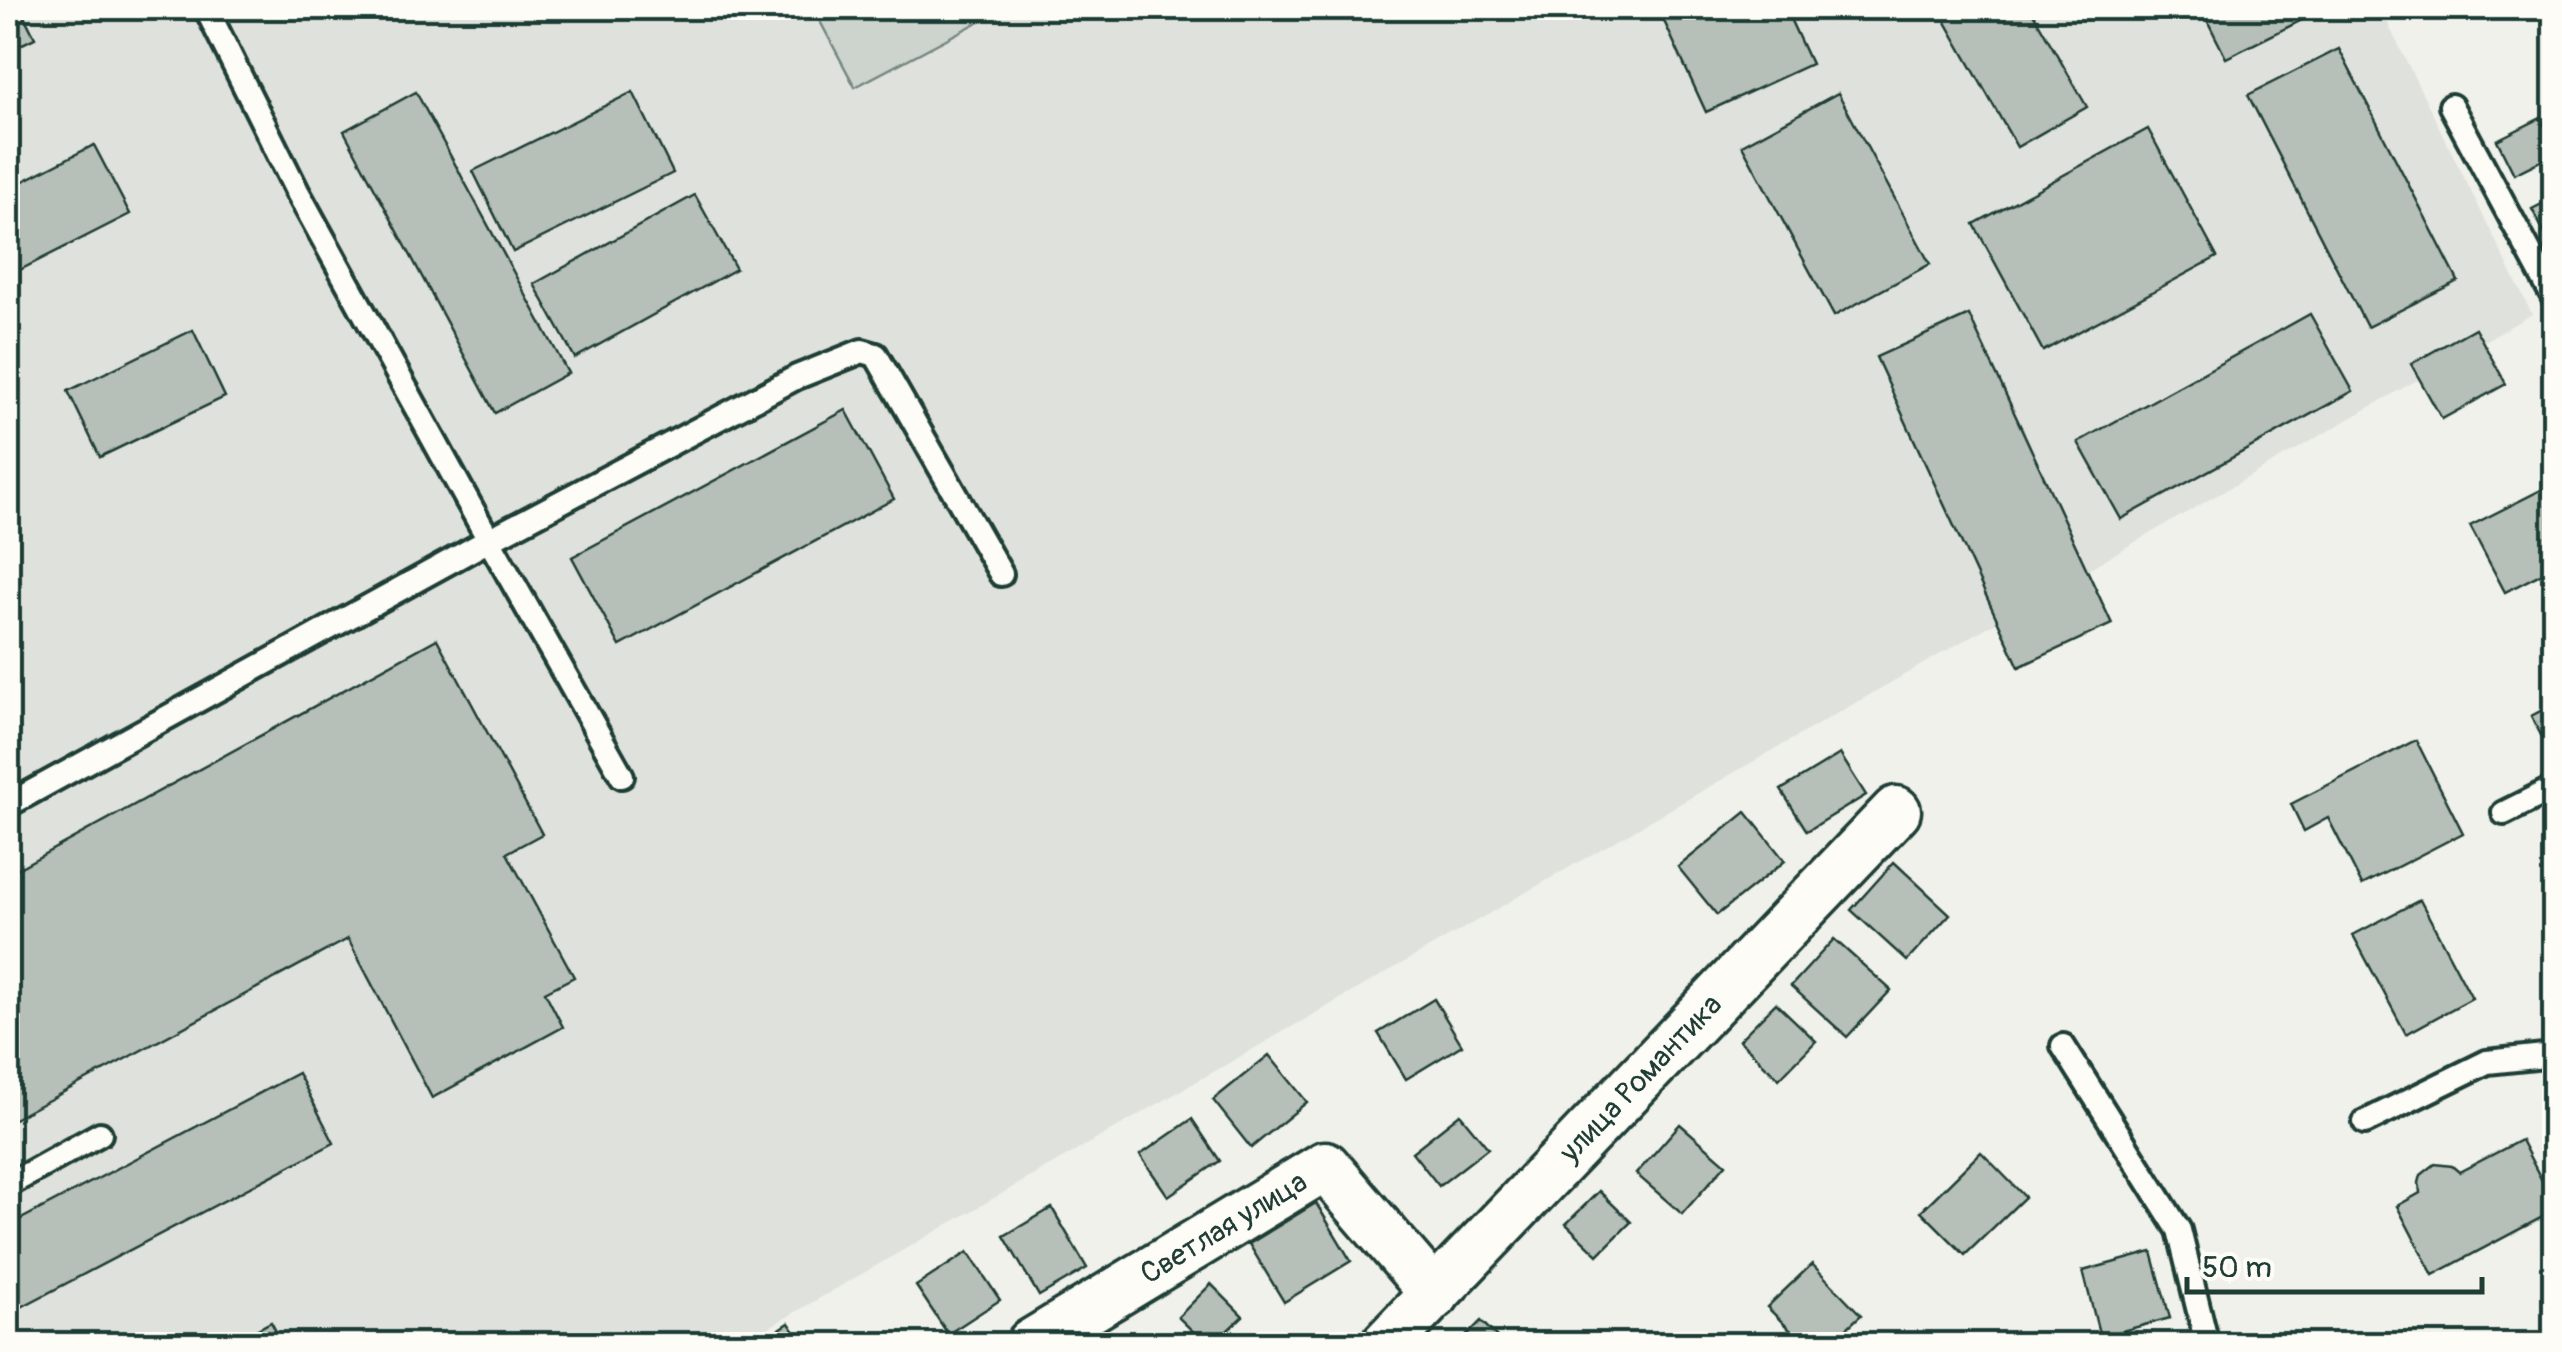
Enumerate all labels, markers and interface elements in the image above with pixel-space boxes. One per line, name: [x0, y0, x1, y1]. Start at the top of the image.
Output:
street label: улица Романтика: [1551, 987, 1730, 1171]
street label: Светлая улица: [1134, 1163, 1314, 1292]
scale bar: [2187, 1232, 2482, 1294]
text: 50 m: [2202, 1249, 2272, 1286]

